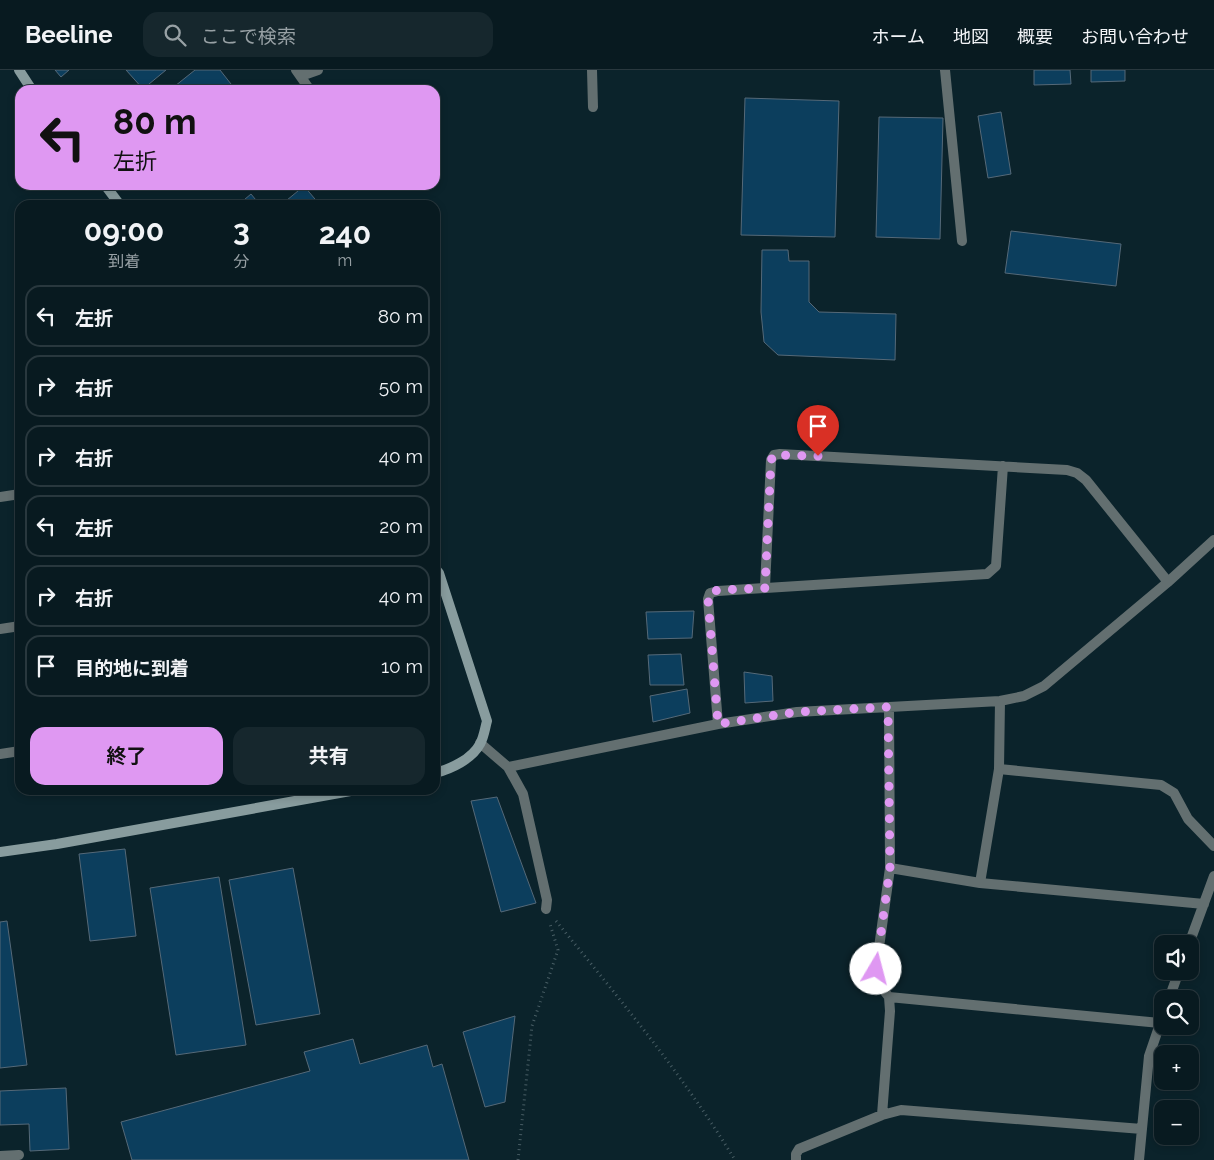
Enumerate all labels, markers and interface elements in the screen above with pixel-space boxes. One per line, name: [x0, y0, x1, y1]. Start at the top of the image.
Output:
search box: [143, 12, 493, 57]
text: Beeline: [25, 20, 113, 49]
icon: search: [161, 21, 189, 49]
text: ここで検索: [201, 25, 296, 47]
text: ホーム: [872, 26, 925, 47]
text: 地図: [953, 26, 989, 47]
text: 概要: [1017, 26, 1053, 47]
text: お問い合わせ: [1081, 26, 1189, 47]
text: 80 m: [113, 101, 197, 142]
icon: left: [30, 105, 95, 170]
text: 左折: [113, 148, 157, 174]
text: 09:00: [84, 213, 164, 248]
text: 3: [233, 213, 250, 248]
text: 240: [319, 216, 371, 251]
text: m: [338, 251, 352, 270]
text: 到着: [108, 252, 140, 271]
text: 分: [233, 252, 249, 271]
icon: left: [32, 302, 60, 330]
text: 80 m: [378, 305, 423, 327]
text: 左折: [75, 307, 113, 329]
icon: right: [32, 372, 60, 400]
text: 50 m: [379, 375, 423, 397]
text: 右折: [75, 377, 113, 399]
pin: [797, 405, 839, 456]
icon: arrive: [804, 412, 832, 440]
icon: right: [32, 442, 60, 470]
text: 40 m: [379, 445, 423, 467]
text: 右折: [75, 447, 113, 469]
icon: left: [32, 512, 60, 540]
text: 20 m: [379, 515, 423, 537]
text: 左折: [75, 517, 113, 539]
icon: right: [32, 582, 60, 610]
text: 40 m: [379, 585, 423, 607]
text: 右折: [75, 587, 113, 609]
icon: arrive: [32, 652, 60, 680]
text: 10 m: [381, 655, 423, 677]
text: 目的地に到着: [75, 657, 189, 679]
button: 終了: [30, 727, 223, 785]
button: 共有: [233, 727, 425, 785]
map controls: [1154, 935, 1199, 1145]
button: sound: [1154, 935, 1199, 980]
position arrow: [849, 942, 901, 994]
button: search: [1154, 990, 1199, 1035]
button: +: [1154, 1045, 1199, 1090]
button: −: [1154, 1100, 1199, 1145]

